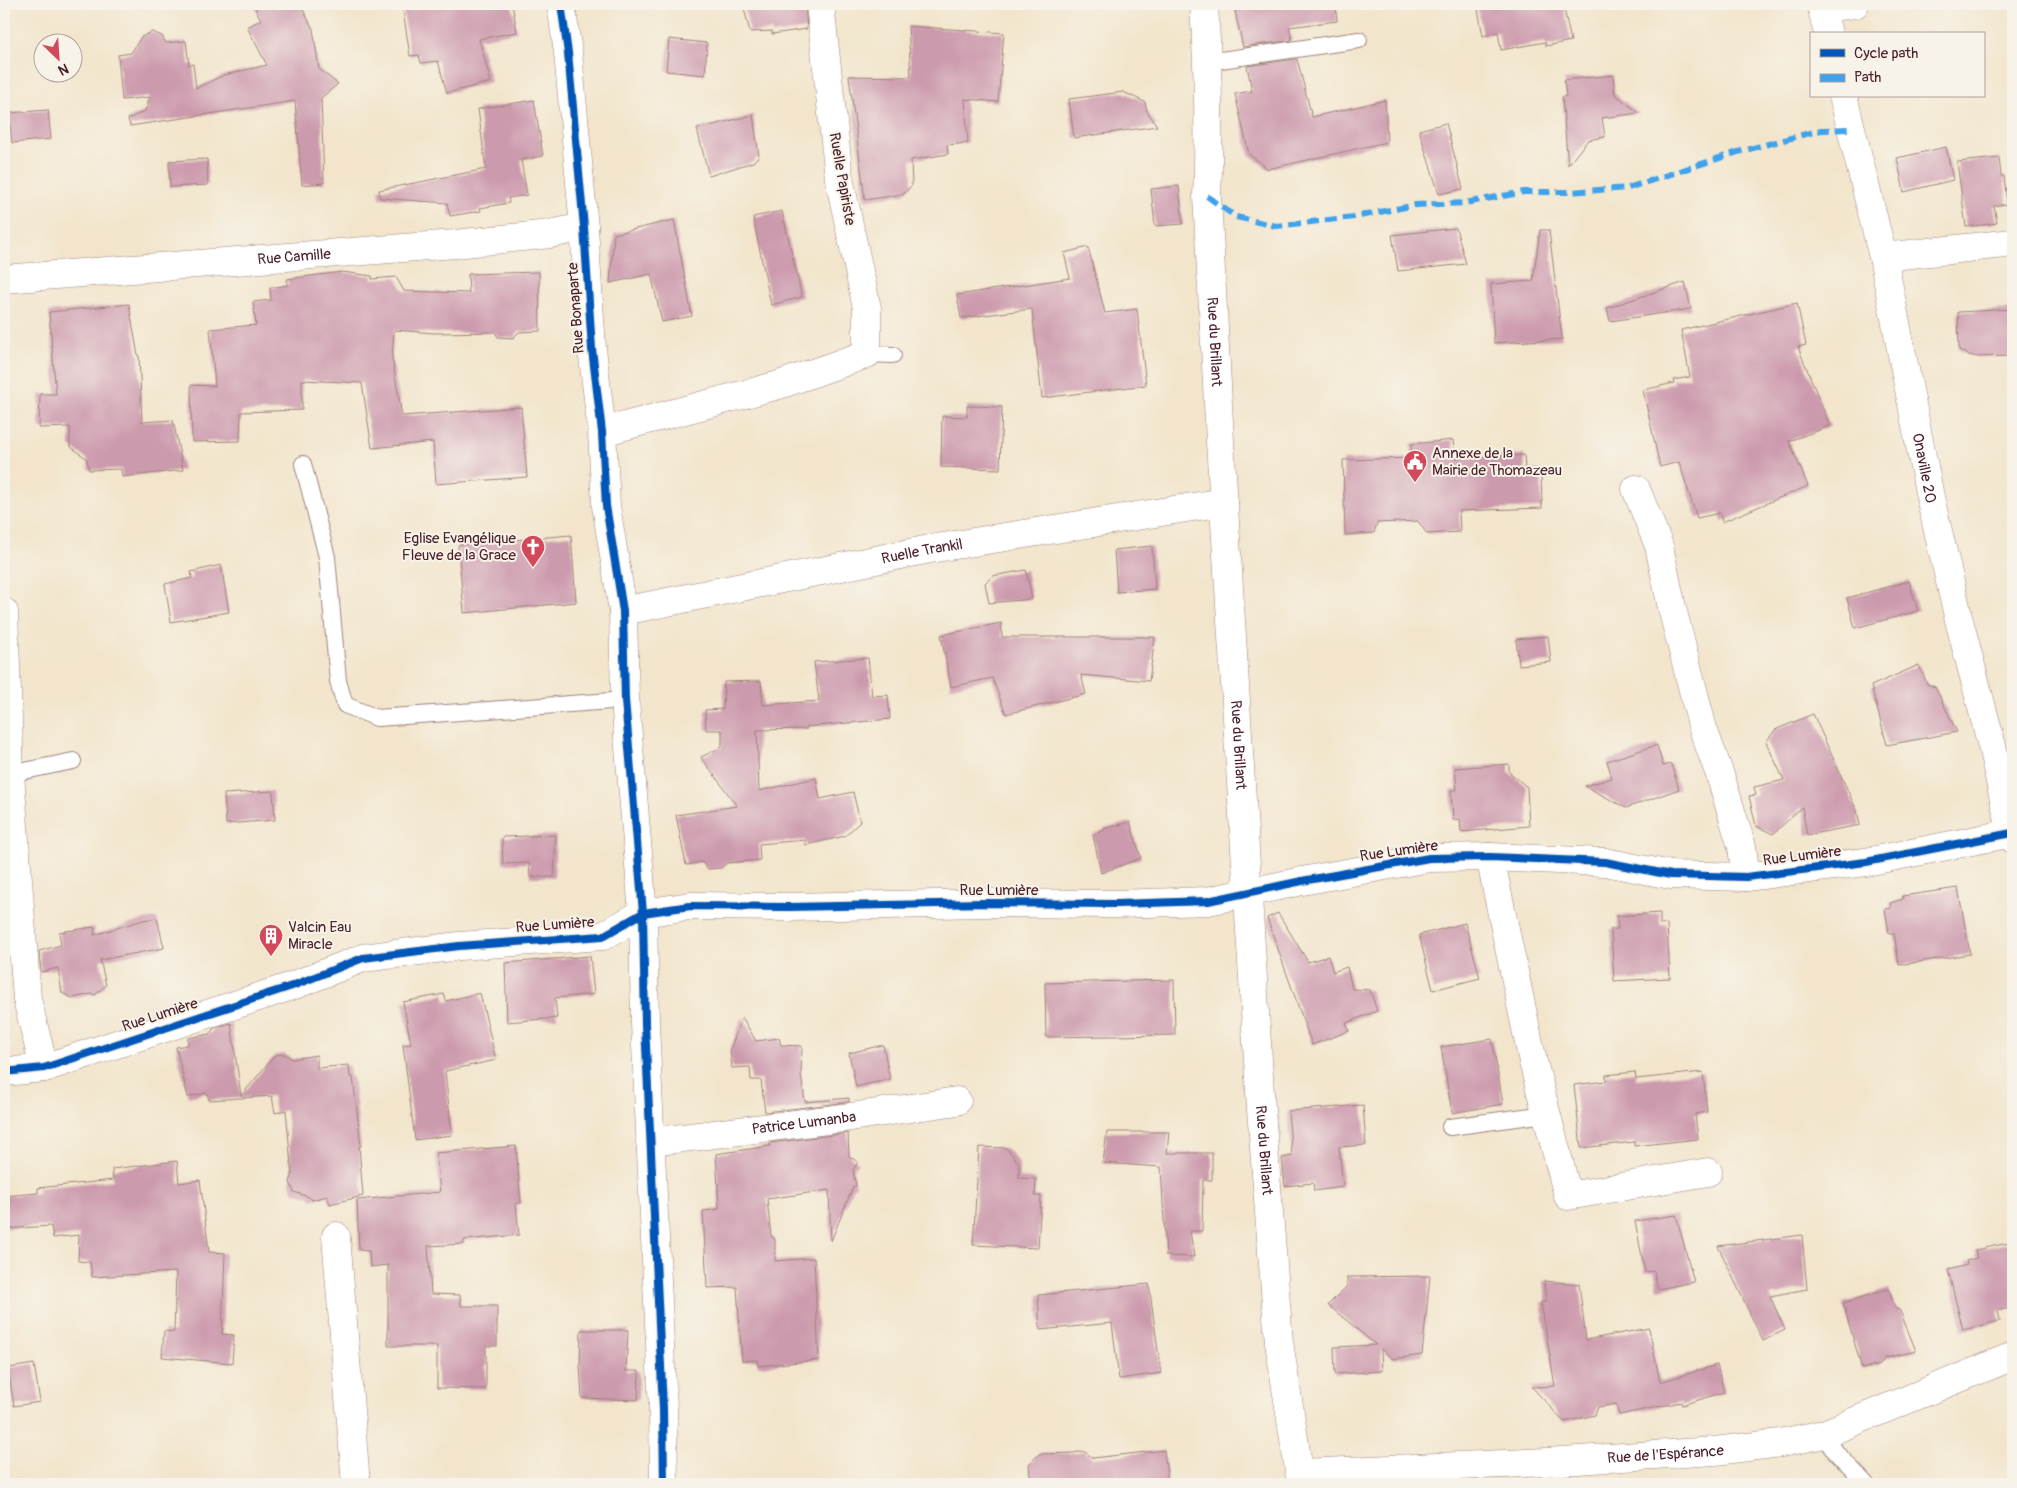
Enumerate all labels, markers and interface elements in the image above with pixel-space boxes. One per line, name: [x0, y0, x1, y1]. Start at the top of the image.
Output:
north arrow: [32, 32, 82, 82]
legend: [1810, 32, 1984, 98]
text: Cycle path: [1854, 44, 1918, 63]
text: N: [55, 60, 71, 79]
text: Path: [1854, 68, 1881, 87]
street label: Ruelle Papiriste: [824, 131, 860, 228]
street label: Rue Camille: [257, 244, 332, 269]
street label: Rue Bonaparte: [563, 261, 589, 354]
street label: Rue du Brillant: [1203, 296, 1227, 388]
street label: Onaville 20: [1908, 431, 1941, 505]
place label: Annexe de la Mairie de Thomazeau: [1432, 444, 1562, 480]
public building icon: Annexe de la Mairie de Thomazeau: [1402, 449, 1428, 483]
place label: Eglise Evangélique Fleuve de la Grace: [402, 529, 517, 565]
church icon: Eglise Evangélique Fleuve de la Grace: [520, 534, 546, 568]
street label: Ruelle Trankil: [880, 534, 964, 568]
street label: Rue du Brillant: [1226, 700, 1251, 791]
street label: Rue Lumière: [1359, 836, 1440, 866]
street label: Rue Lumière: [1762, 842, 1843, 870]
street label: Rue Lumière: [960, 881, 1039, 900]
street label: Rue Lumière: [515, 913, 596, 937]
place label: Valcin Eau Miracle: [288, 918, 351, 954]
building icon: Valcin Eau Miracle: [258, 923, 284, 957]
street label: Rue Lumière: [120, 994, 201, 1036]
street label: Rue du Brillant: [1251, 1105, 1277, 1197]
street label: Patrice Lumanba: [751, 1107, 857, 1139]
street label: Rue de l'Espérance: [1607, 1440, 1725, 1468]

